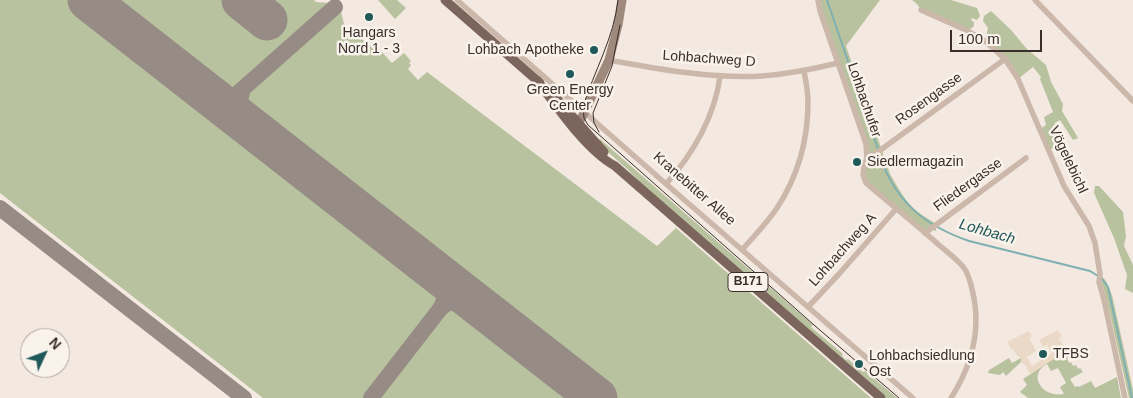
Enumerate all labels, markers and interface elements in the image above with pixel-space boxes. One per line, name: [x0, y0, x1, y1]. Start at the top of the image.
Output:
marker: Hangars Nord 1 - 3: [363, 11, 375, 23]
scale bar: [953, 20, 1046, 52]
place label: Hangars Nord 1 - 3: [338, 25, 400, 58]
text: 100 m: [958, 30, 1000, 47]
place label: Lohbach Apotheke: [467, 42, 584, 58]
marker: Lohbach Apotheke: [588, 44, 600, 56]
street label: Lohbachweg D: [662, 47, 756, 71]
street label: Lohbachufer: [843, 60, 885, 140]
marker: Green Energy Center: [564, 68, 576, 80]
street label: Rosengasse: [893, 69, 965, 129]
place label: Green Energy Center: [526, 82, 614, 114]
street label: Vögelebichl: [1045, 124, 1091, 196]
street label: Kranebitter Allee: [649, 149, 739, 229]
place label: Siedlermagazin: [867, 154, 963, 170]
street label: Fliedergasse: [931, 155, 1005, 215]
marker: Siedlermagazin: [851, 156, 863, 168]
street label: Lohbachweg A: [806, 210, 880, 290]
water label: Lohbach: [957, 215, 1017, 249]
road number: B171: [728, 272, 768, 292]
north arrow: [20, 328, 70, 378]
text: N: [46, 334, 65, 353]
place label: TFBS: [1053, 346, 1089, 362]
place label: Lohbachsiedlung Ost: [869, 348, 975, 381]
marker: TFBS: [1037, 348, 1049, 360]
marker: Lohbachsiedlung Ost: [853, 358, 865, 370]

